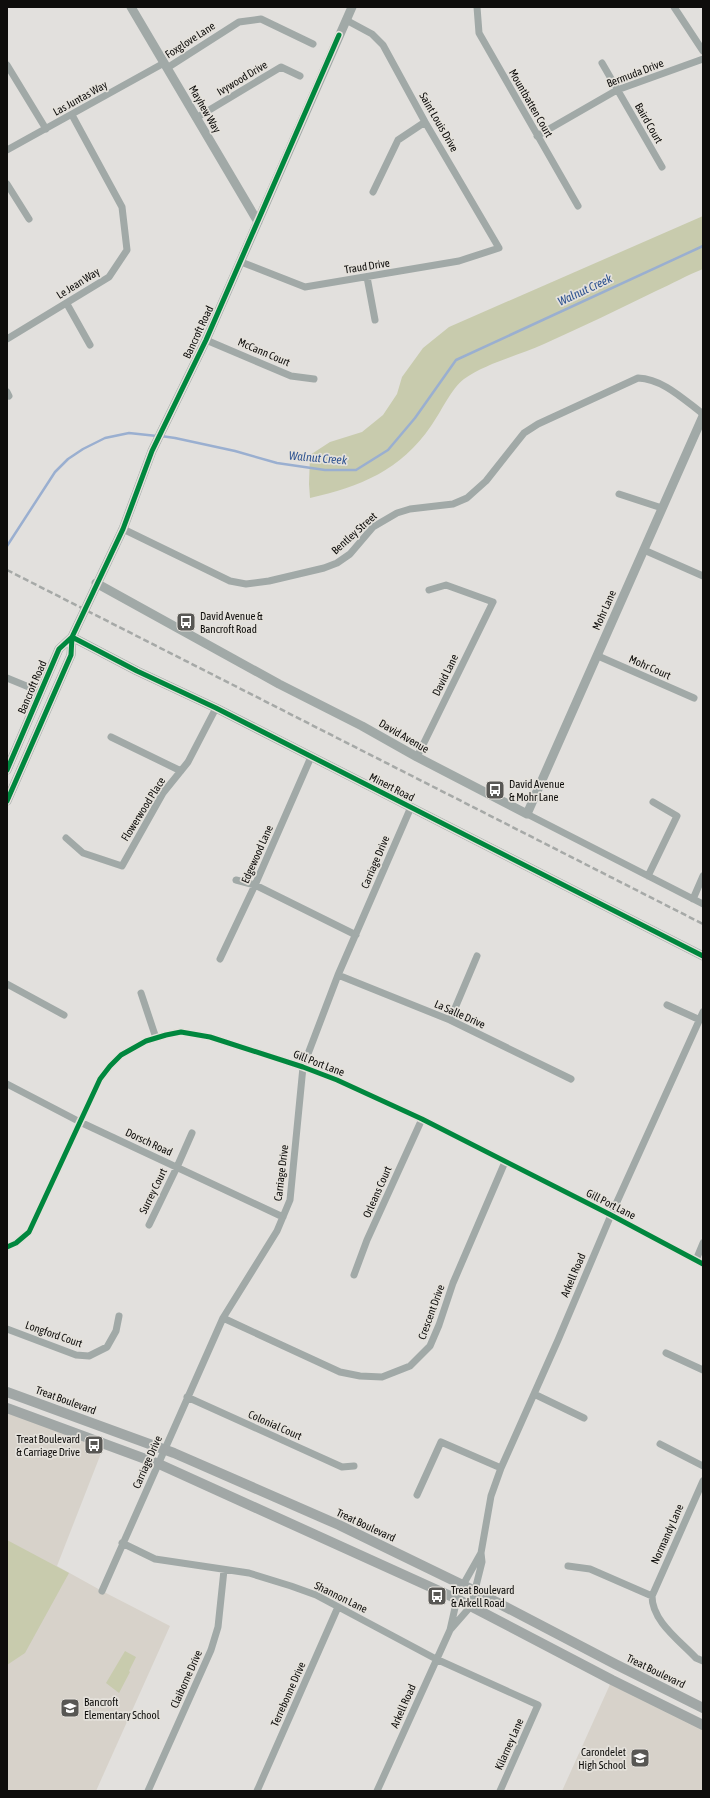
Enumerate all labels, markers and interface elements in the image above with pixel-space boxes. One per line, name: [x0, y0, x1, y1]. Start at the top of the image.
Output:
street label: Foxglove Lane: [163, 19, 217, 61]
street label: Bermuda Drive: [605, 57, 665, 89]
street label: Ivywood Drive: [215, 58, 269, 98]
street label: Mountbatten Court: [507, 67, 555, 139]
street label: Las Juntas Way: [51, 78, 110, 118]
street label: Mayhew Way: [187, 83, 224, 135]
street label: Saint Louis Drive: [417, 90, 461, 154]
street label: Baird Court: [633, 101, 665, 145]
street label: Traud Drive: [343, 256, 391, 276]
street label: Le Jean Way: [54, 265, 102, 301]
water label: Walnut Creek: [556, 271, 615, 309]
street label: Bancroft Road: [181, 304, 215, 360]
street label: McCann Court: [236, 336, 292, 368]
water label: Walnut Creek: [288, 448, 348, 468]
street label: Bentley Street: [329, 510, 379, 556]
street label: Mohr Lane: [590, 588, 618, 632]
place label: David Avenue & Bancroft Road: [200, 610, 263, 635]
bus stop icon: David Avenue & Bancroft Road: [175, 611, 197, 633]
street label: David Lane: [430, 652, 460, 698]
street label: Mohr Court: [627, 652, 673, 682]
street label: Bancroft Road: [15, 658, 49, 716]
street label: David Avenue: [377, 717, 431, 755]
street label: Minert Road: [367, 771, 417, 803]
street label: Flowerwood Place: [119, 775, 167, 843]
place label: David Avenue & Mohr Lane: [509, 778, 565, 803]
bus stop icon: David Avenue & Mohr Lane: [484, 779, 506, 801]
street label: Edgewood Lane: [239, 823, 275, 885]
street label: Carriage Drive: [358, 834, 392, 890]
street label: La Salle Drive: [433, 997, 487, 1031]
street label: Gill Port Lane: [292, 1048, 346, 1078]
street label: Dorsch Road: [124, 1126, 174, 1158]
street label: Carriage Drive: [272, 1144, 290, 1202]
street label: Orleans Court: [360, 1164, 394, 1220]
street label: Surrey Court: [137, 1166, 169, 1216]
street label: Gill Port Lane: [584, 1186, 638, 1222]
street label: Arkell Road: [558, 1251, 588, 1299]
street label: Crescent Drive: [416, 1283, 446, 1341]
street label: Longford Court: [24, 1319, 84, 1349]
street label: Treat Boulevard: [34, 1383, 98, 1417]
street label: Colonial Court: [246, 1408, 304, 1442]
place label: Treat Boulevard & Carriage Drive: [16, 1433, 80, 1458]
bus stop icon: Treat Boulevard & Carriage Drive: [83, 1434, 105, 1456]
street label: Carriage Drive: [130, 1434, 164, 1490]
street label: Normandy Lane: [648, 1502, 686, 1566]
street label: Treat Boulevard: [335, 1506, 397, 1544]
street label: Shannon Lane: [313, 1579, 369, 1615]
place label: Treat Boulevard & Arkell Road: [451, 1584, 515, 1609]
bus stop icon: Treat Boulevard & Arkell Road: [426, 1585, 448, 1607]
street label: Claiborne Drive: [168, 1648, 204, 1710]
street label: Treat Boulevard: [625, 1652, 687, 1690]
street label: Terrebonne Drive: [268, 1660, 308, 1728]
street label: Arkell Road: [388, 1682, 418, 1730]
place label: Bancroft Elementary School: [84, 1696, 160, 1721]
school or university icon: Bancroft Elementary School: [59, 1697, 81, 1719]
street label: Kilarney Lane: [492, 1716, 526, 1772]
place label: Carondelet High School: [578, 1746, 626, 1771]
school or university icon: Carondelet High School: [629, 1747, 651, 1769]

